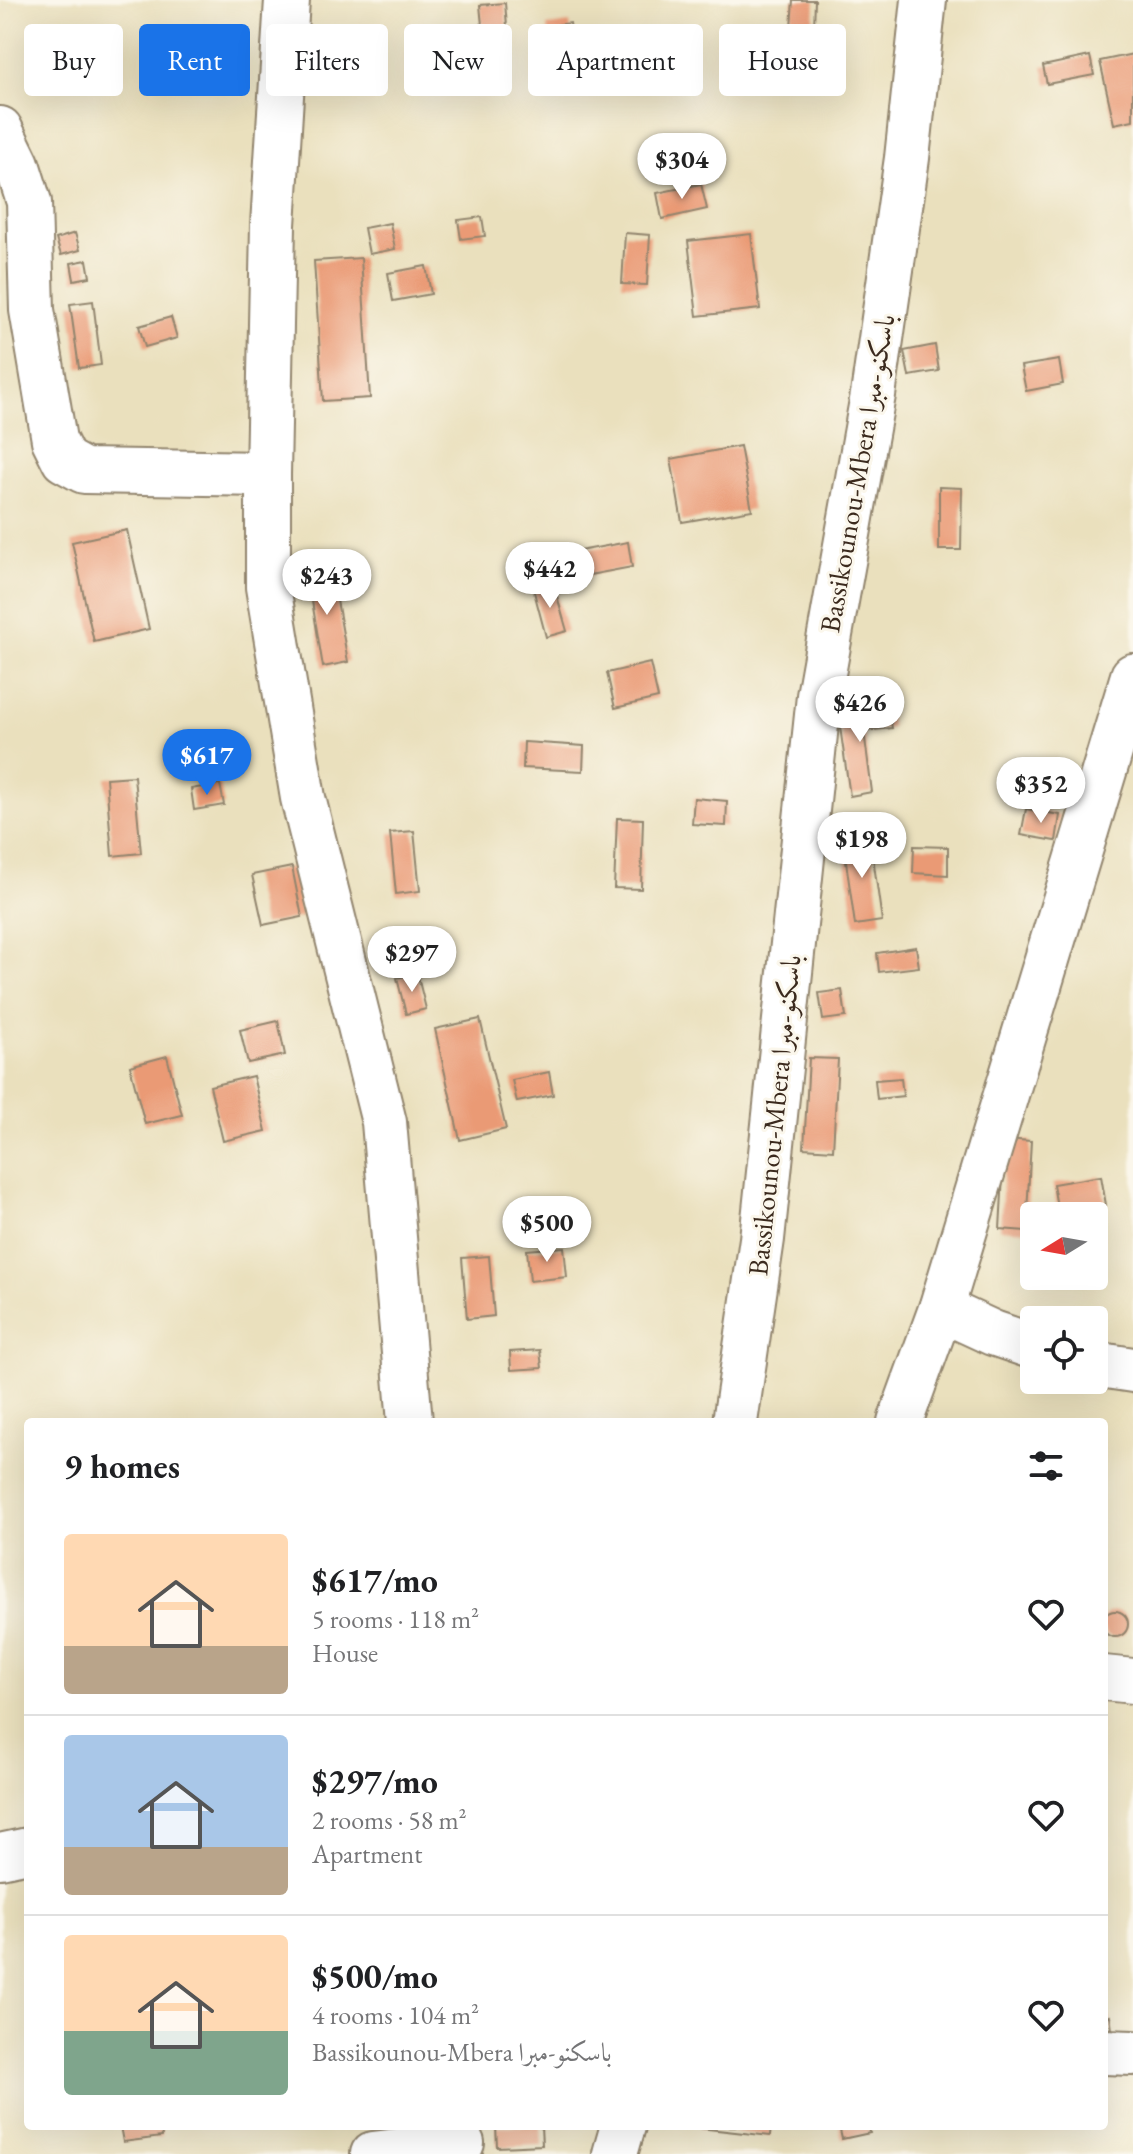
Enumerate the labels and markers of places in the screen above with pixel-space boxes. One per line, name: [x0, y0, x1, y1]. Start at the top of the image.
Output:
pin: $304: [635, 133, 729, 201]
pin: $442: [503, 542, 597, 610]
pin: $243: [280, 549, 374, 617]
pin: $426: [813, 676, 907, 744]
pin: $617: [160, 729, 254, 797]
pin: $352: [994, 757, 1088, 825]
pin: $198: [815, 812, 909, 880]
pin: $297: [365, 926, 459, 994]
pin: $500: [500, 1196, 594, 1264]

